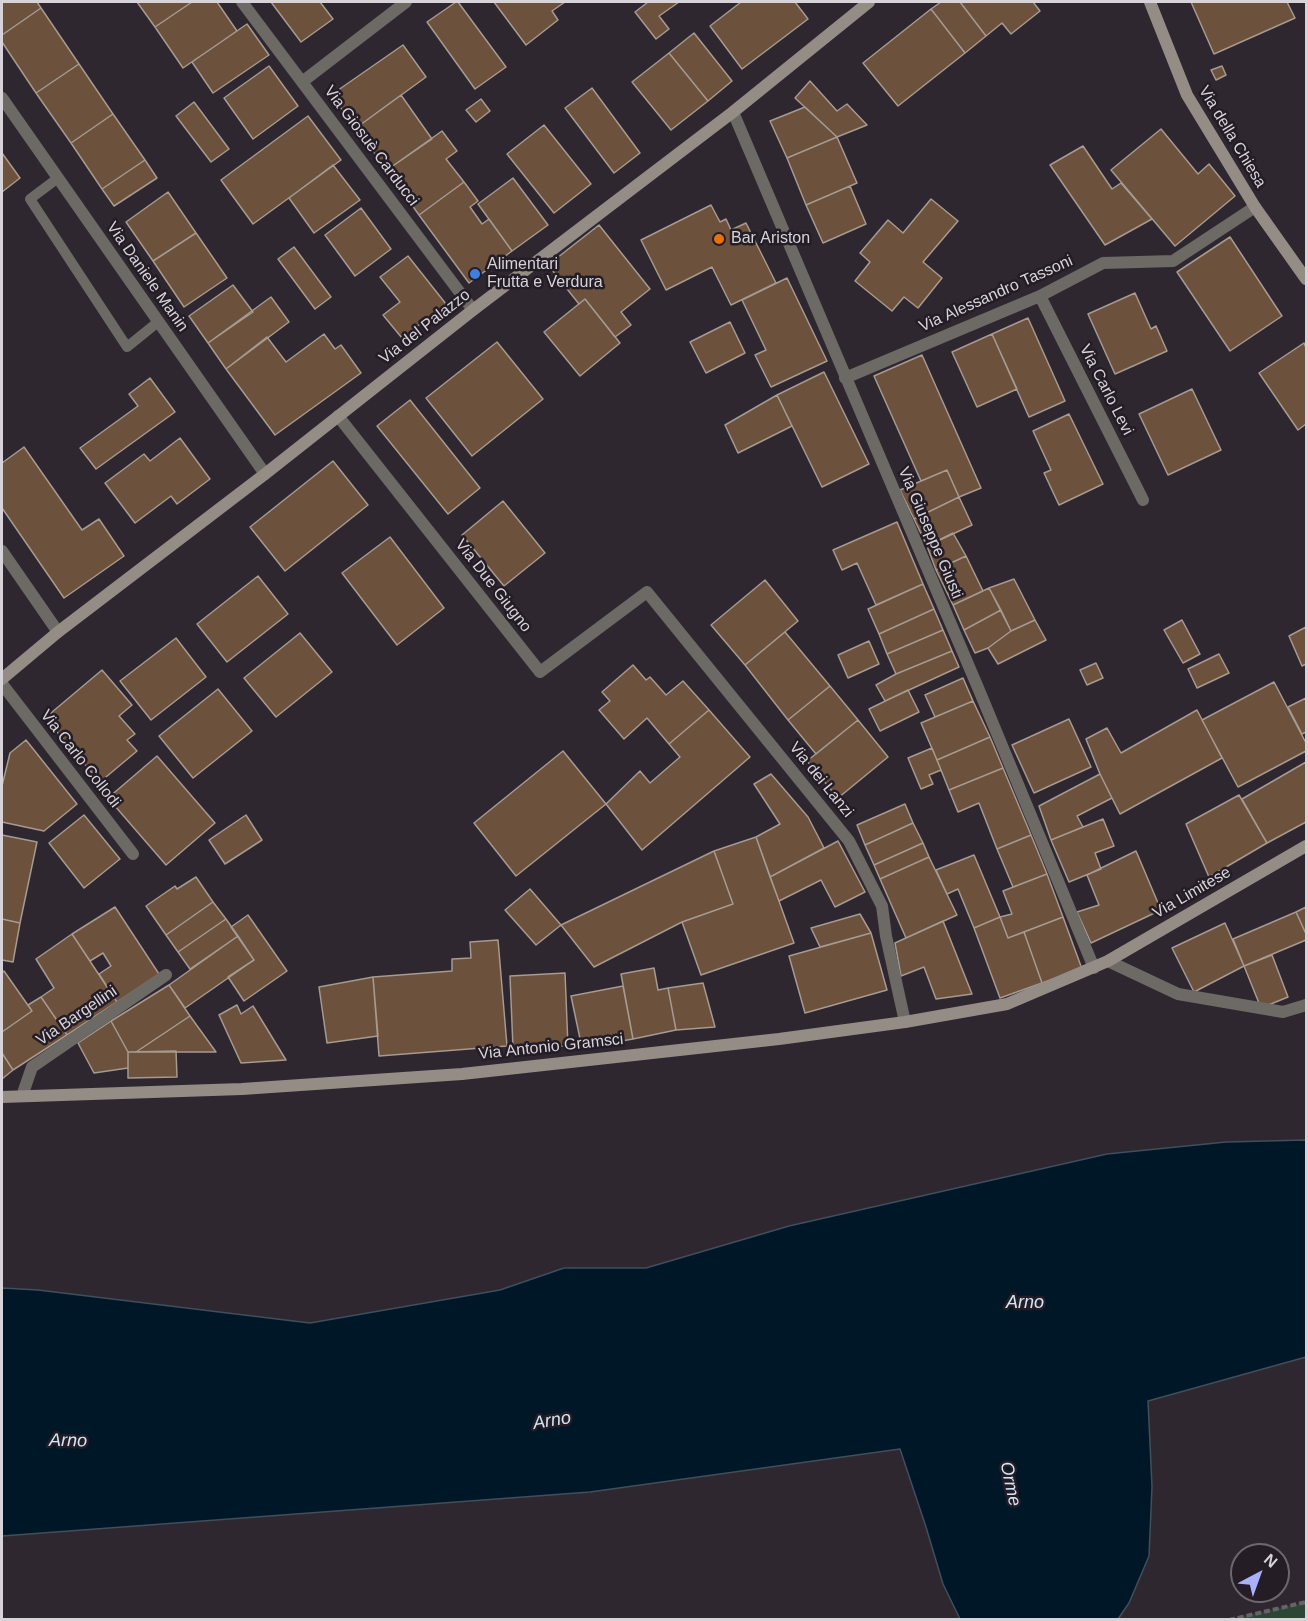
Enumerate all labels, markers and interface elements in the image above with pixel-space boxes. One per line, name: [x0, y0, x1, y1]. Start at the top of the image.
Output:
street label: Via Giosuè Carducci: [320, 82, 422, 210]
street label: Via della Chiesa: [1194, 83, 1270, 191]
street label: Via Daniele Manin: [102, 218, 192, 336]
place label: Bar Ariston: [731, 229, 810, 249]
marker: Bar Ariston: [712, 232, 726, 246]
street label: Via Alessandro Tassoni: [916, 251, 1076, 337]
place label: Alimentari Frutta e Verdura: [487, 255, 603, 293]
marker: Alimentari Frutta e Verdura: [468, 267, 482, 281]
street label: Via del Palazzo: [376, 286, 474, 368]
street label: Via Carlo Levi: [1075, 341, 1137, 439]
street label: Via Giuseppe Giusti: [894, 464, 966, 602]
street label: Via Due Giugno: [451, 536, 535, 636]
street label: Via Carlo Collodi: [36, 706, 124, 812]
street label: Via dei Lanzi: [785, 738, 857, 822]
street label: Via Limitese: [1150, 863, 1234, 923]
street label: Via Bargellini: [33, 982, 121, 1050]
street label: Via Antonio Gramsci: [478, 1030, 624, 1064]
water label: Arno: [1006, 1292, 1044, 1314]
water label: Arno: [532, 1407, 572, 1435]
water label: Arno: [49, 1430, 87, 1452]
water label: Orme: [995, 1460, 1025, 1508]
north arrow: [1230, 1543, 1290, 1603]
text: N: [1261, 1550, 1281, 1571]

